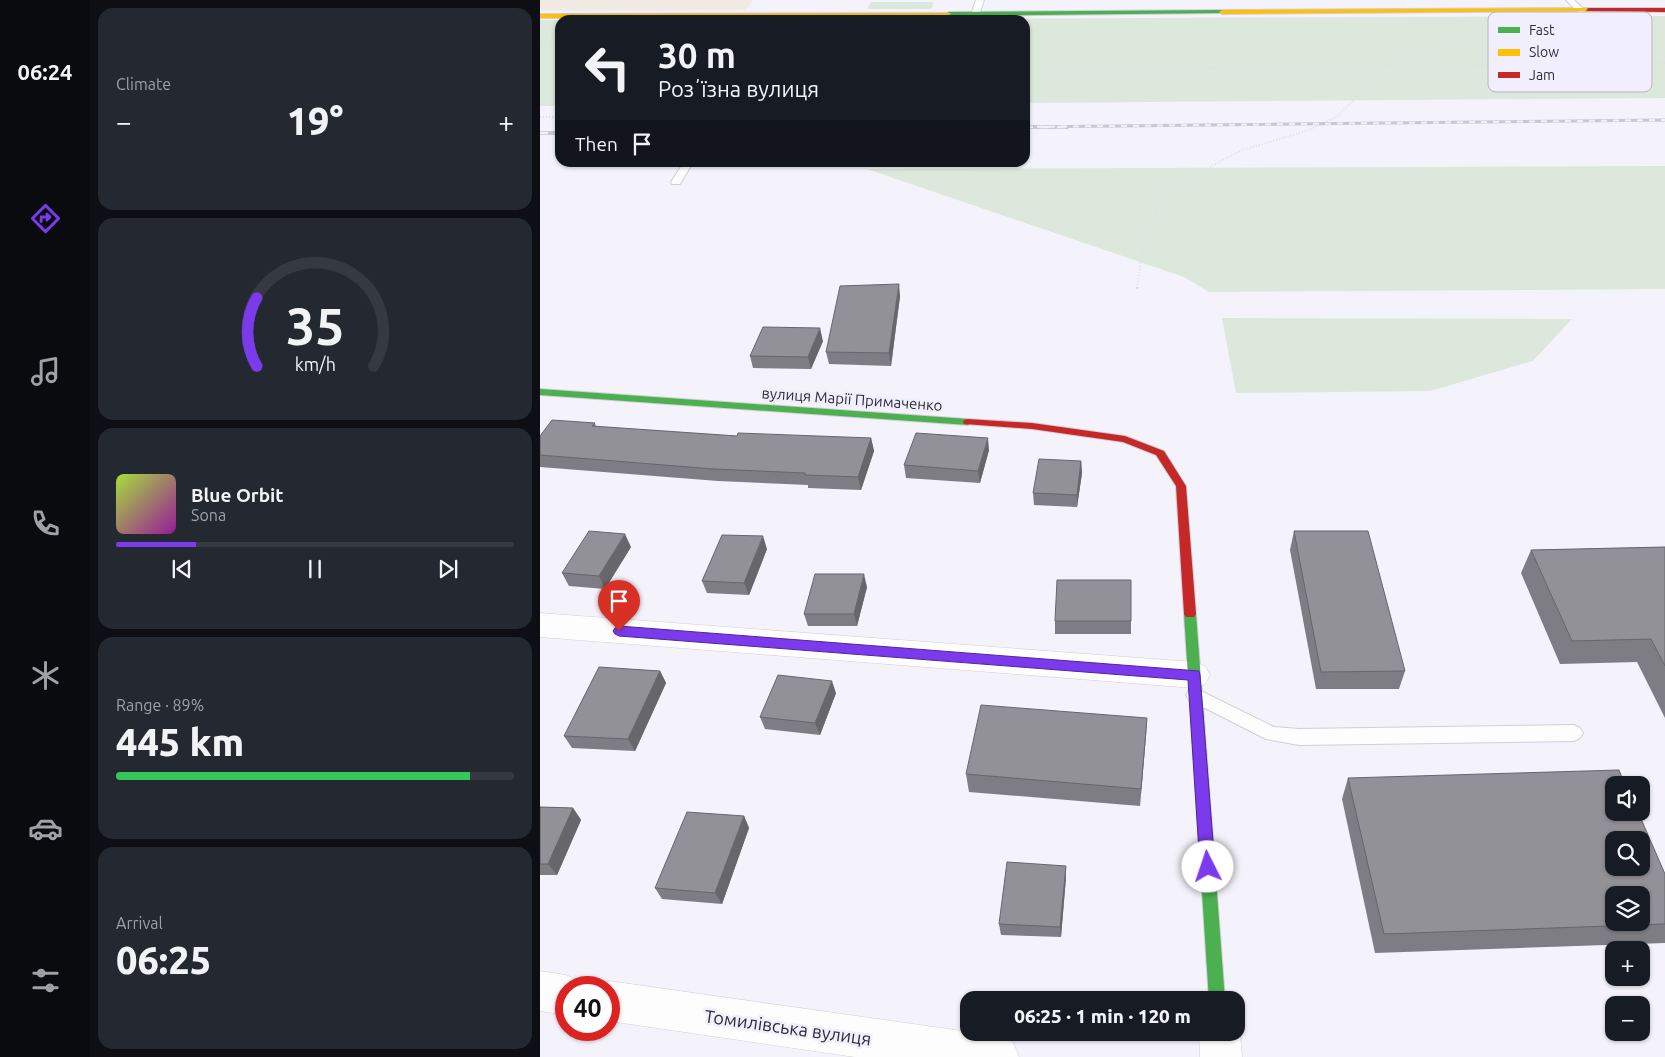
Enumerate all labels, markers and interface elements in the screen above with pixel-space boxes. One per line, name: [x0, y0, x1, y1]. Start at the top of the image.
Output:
legend: [1488, 12, 1652, 92]
text: Fast: [1529, 22, 1555, 38]
icon: left: [575, 35, 640, 100]
text: 30 m: [658, 35, 736, 75]
text: Slow: [1529, 44, 1559, 60]
text: 06:24: [17, 59, 73, 84]
text: Jam: [1529, 67, 1555, 83]
text: Climate: [116, 75, 171, 93]
text: Розʼїзна вулиця: [658, 76, 819, 101]
text: 19°: [287, 100, 343, 142]
text: −: [116, 106, 132, 137]
text: +: [498, 106, 514, 137]
icon: arrive: [628, 130, 656, 158]
text: Then: [575, 133, 618, 155]
icon: directions: [28, 201, 63, 236]
text: 35: [286, 297, 344, 355]
icon: music: [28, 354, 63, 389]
text: km/h: [294, 354, 336, 374]
street label: вулиця Марії Примаченко: [761, 384, 943, 414]
text: Blue Orbit: [191, 484, 284, 506]
icon: phone: [28, 506, 63, 541]
text: Sona: [191, 506, 226, 524]
icon: previous: [168, 555, 196, 583]
icon: pause: [301, 555, 329, 583]
icon: next: [434, 555, 462, 583]
pin: [598, 580, 640, 631]
icon: arrive: [605, 587, 633, 615]
icon: climate: [28, 658, 63, 693]
text: Range · 89%: [116, 696, 204, 714]
text: 445 km: [116, 721, 244, 763]
map controls: [1605, 776, 1650, 1041]
button: sound: [1605, 776, 1650, 821]
icon: car: [28, 811, 63, 846]
button: search: [1605, 831, 1650, 876]
position arrow: [1181, 840, 1233, 892]
button: layers: [1605, 886, 1650, 931]
text: Arrival: [116, 914, 163, 932]
text: 06:25: [116, 939, 211, 981]
button: +: [1605, 941, 1650, 986]
icon: filters: [28, 963, 63, 998]
speed limit sign: 40: [555, 976, 620, 1041]
button: −: [1605, 996, 1650, 1041]
street label: Томилівська вулиця: [703, 1005, 873, 1049]
text: 06:25 · 1 min · 120 m: [1014, 1005, 1191, 1027]

